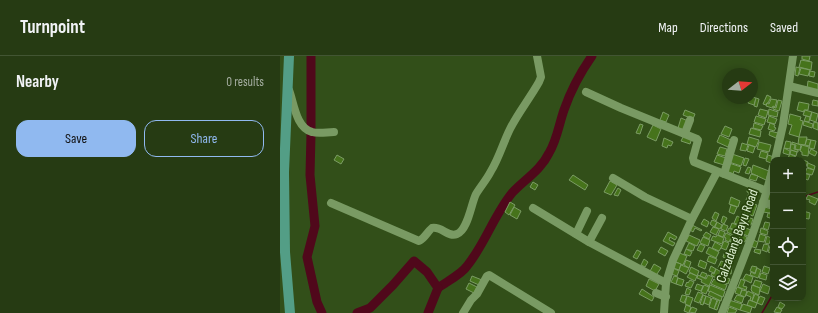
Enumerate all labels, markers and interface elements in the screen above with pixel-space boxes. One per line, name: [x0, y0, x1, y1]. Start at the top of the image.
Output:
text: Turnpoint: [20, 16, 85, 39]
text: Map: [658, 19, 678, 36]
text: Directions: [700, 19, 748, 36]
text: Saved: [770, 19, 798, 36]
north arrow: [722, 68, 758, 104]
text: Nearby: [16, 72, 59, 92]
text: 0 results: [226, 74, 264, 90]
button: Save: [16, 120, 136, 157]
button: Share: [144, 120, 264, 157]
map controls: [770, 157, 806, 301]
button: +: [770, 157, 806, 193]
street label: Calzadang Bayu Road: [712, 187, 762, 285]
button: −: [770, 193, 806, 229]
button: locate: [770, 229, 806, 265]
button: layers: [770, 265, 806, 301]

